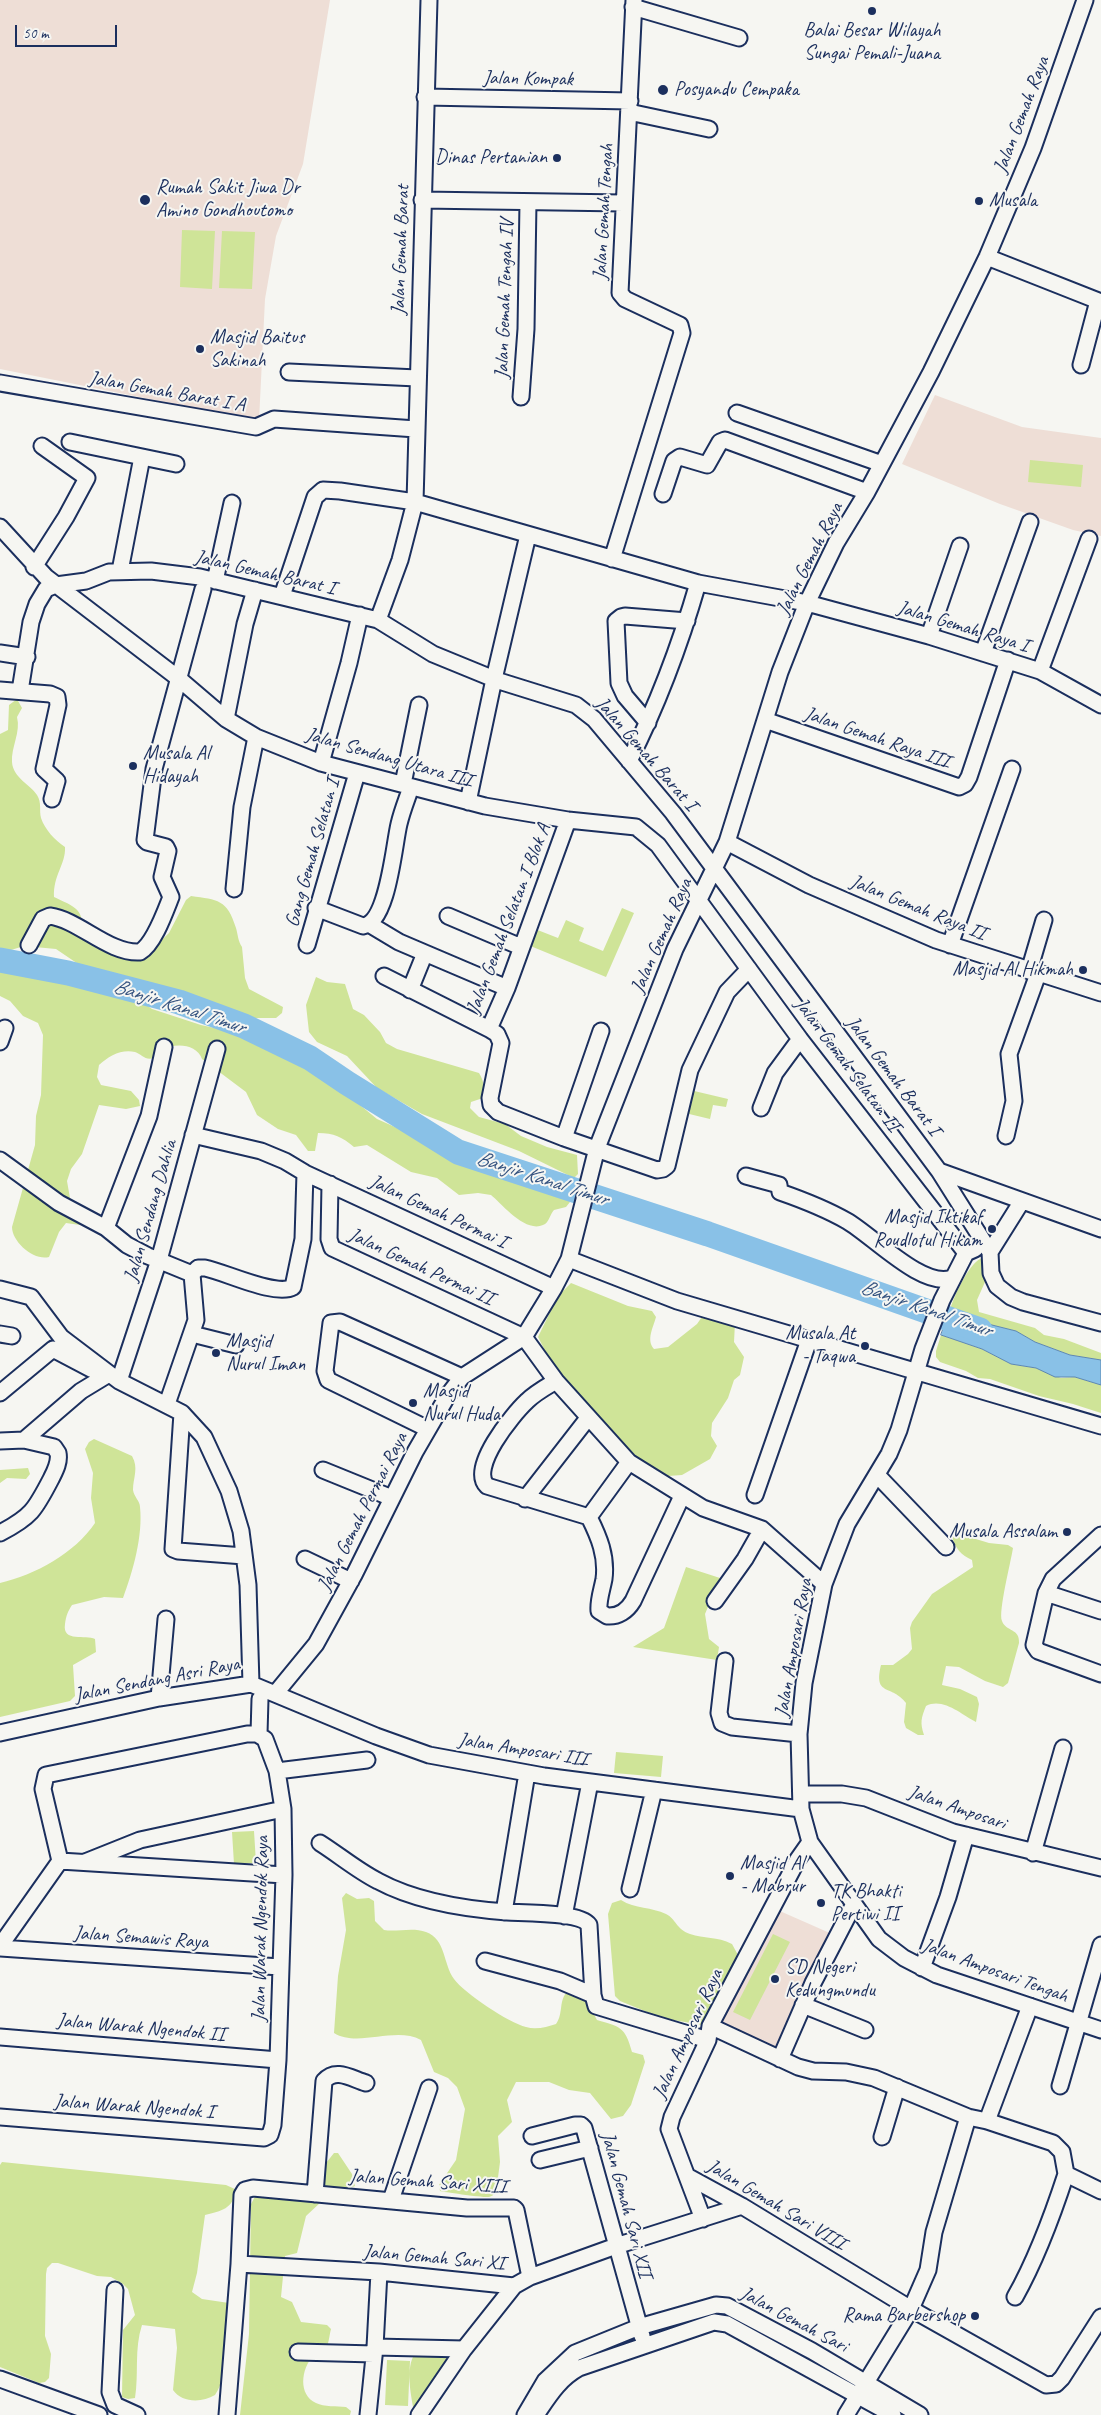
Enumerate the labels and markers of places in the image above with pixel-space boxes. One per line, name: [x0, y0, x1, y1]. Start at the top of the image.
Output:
marker: Balai Besar Wilayah Sungai Pemali-Juana: [866, 5, 878, 17]
place label: Balai Besar Wilayah Sungai Pemali-Juana: [803, 19, 941, 66]
place label: Posyandu Cempaka: [674, 78, 799, 102]
marker: Posyandu Cempaka: [656, 83, 670, 97]
place label: Dinas Pertanian: [435, 146, 547, 170]
marker: Dinas Pertanian: [551, 152, 563, 164]
place label: Rumah Sakit Jiwa Dr Amino Gondhoutomo: [156, 176, 300, 223]
place label: Musala: [989, 189, 1037, 213]
marker: Rumah Sakit Jiwa Dr Amino Gondhoutomo: [138, 193, 152, 207]
marker: Musala: [973, 195, 985, 207]
place label: Masjid Baitus Sakinah: [210, 326, 304, 373]
marker: Masjid Baitus Sakinah: [194, 343, 206, 355]
place label: Musala Al Hidayah: [143, 742, 209, 789]
marker: Musala Al Hidayah: [127, 760, 139, 772]
place label: Masjid Al Hikmah: [952, 958, 1073, 982]
marker: Masjid Al Hikmah: [1077, 964, 1089, 976]
place label: Masjid Iktikaf Roudlotul Hikam: [874, 1206, 982, 1253]
marker: Masjid Iktikaf Roudlotul Hikam: [986, 1223, 998, 1235]
place label: Musala At - Taqwa: [785, 1322, 855, 1369]
place label: Masjid Nurul Iman: [226, 1330, 305, 1377]
marker: Musala At - Taqwa: [859, 1340, 871, 1352]
marker: Masjid Nurul Iman: [210, 1347, 222, 1359]
place label: Masjid Nurul Huda: [423, 1380, 500, 1427]
marker: Masjid Nurul Huda: [407, 1397, 419, 1409]
place label: Musala Assalam: [949, 1520, 1057, 1544]
marker: Musala Assalam: [1061, 1526, 1073, 1538]
place label: Masjid Al - Mabrur: [740, 1852, 805, 1899]
marker: Masjid Al - Mabrur: [724, 1870, 736, 1882]
place label: TK Bhakti Pertiwi II: [831, 1880, 901, 1927]
marker: TK Bhakti Pertiwi II: [815, 1897, 827, 1909]
place label: SD Negeri Kedungmundu: [785, 1956, 875, 2003]
marker: SD Negeri Kedungmundu: [769, 1973, 781, 1985]
place label: Rama Barbershop: [842, 2304, 965, 2328]
marker: Rama Barbershop: [969, 2310, 981, 2322]

